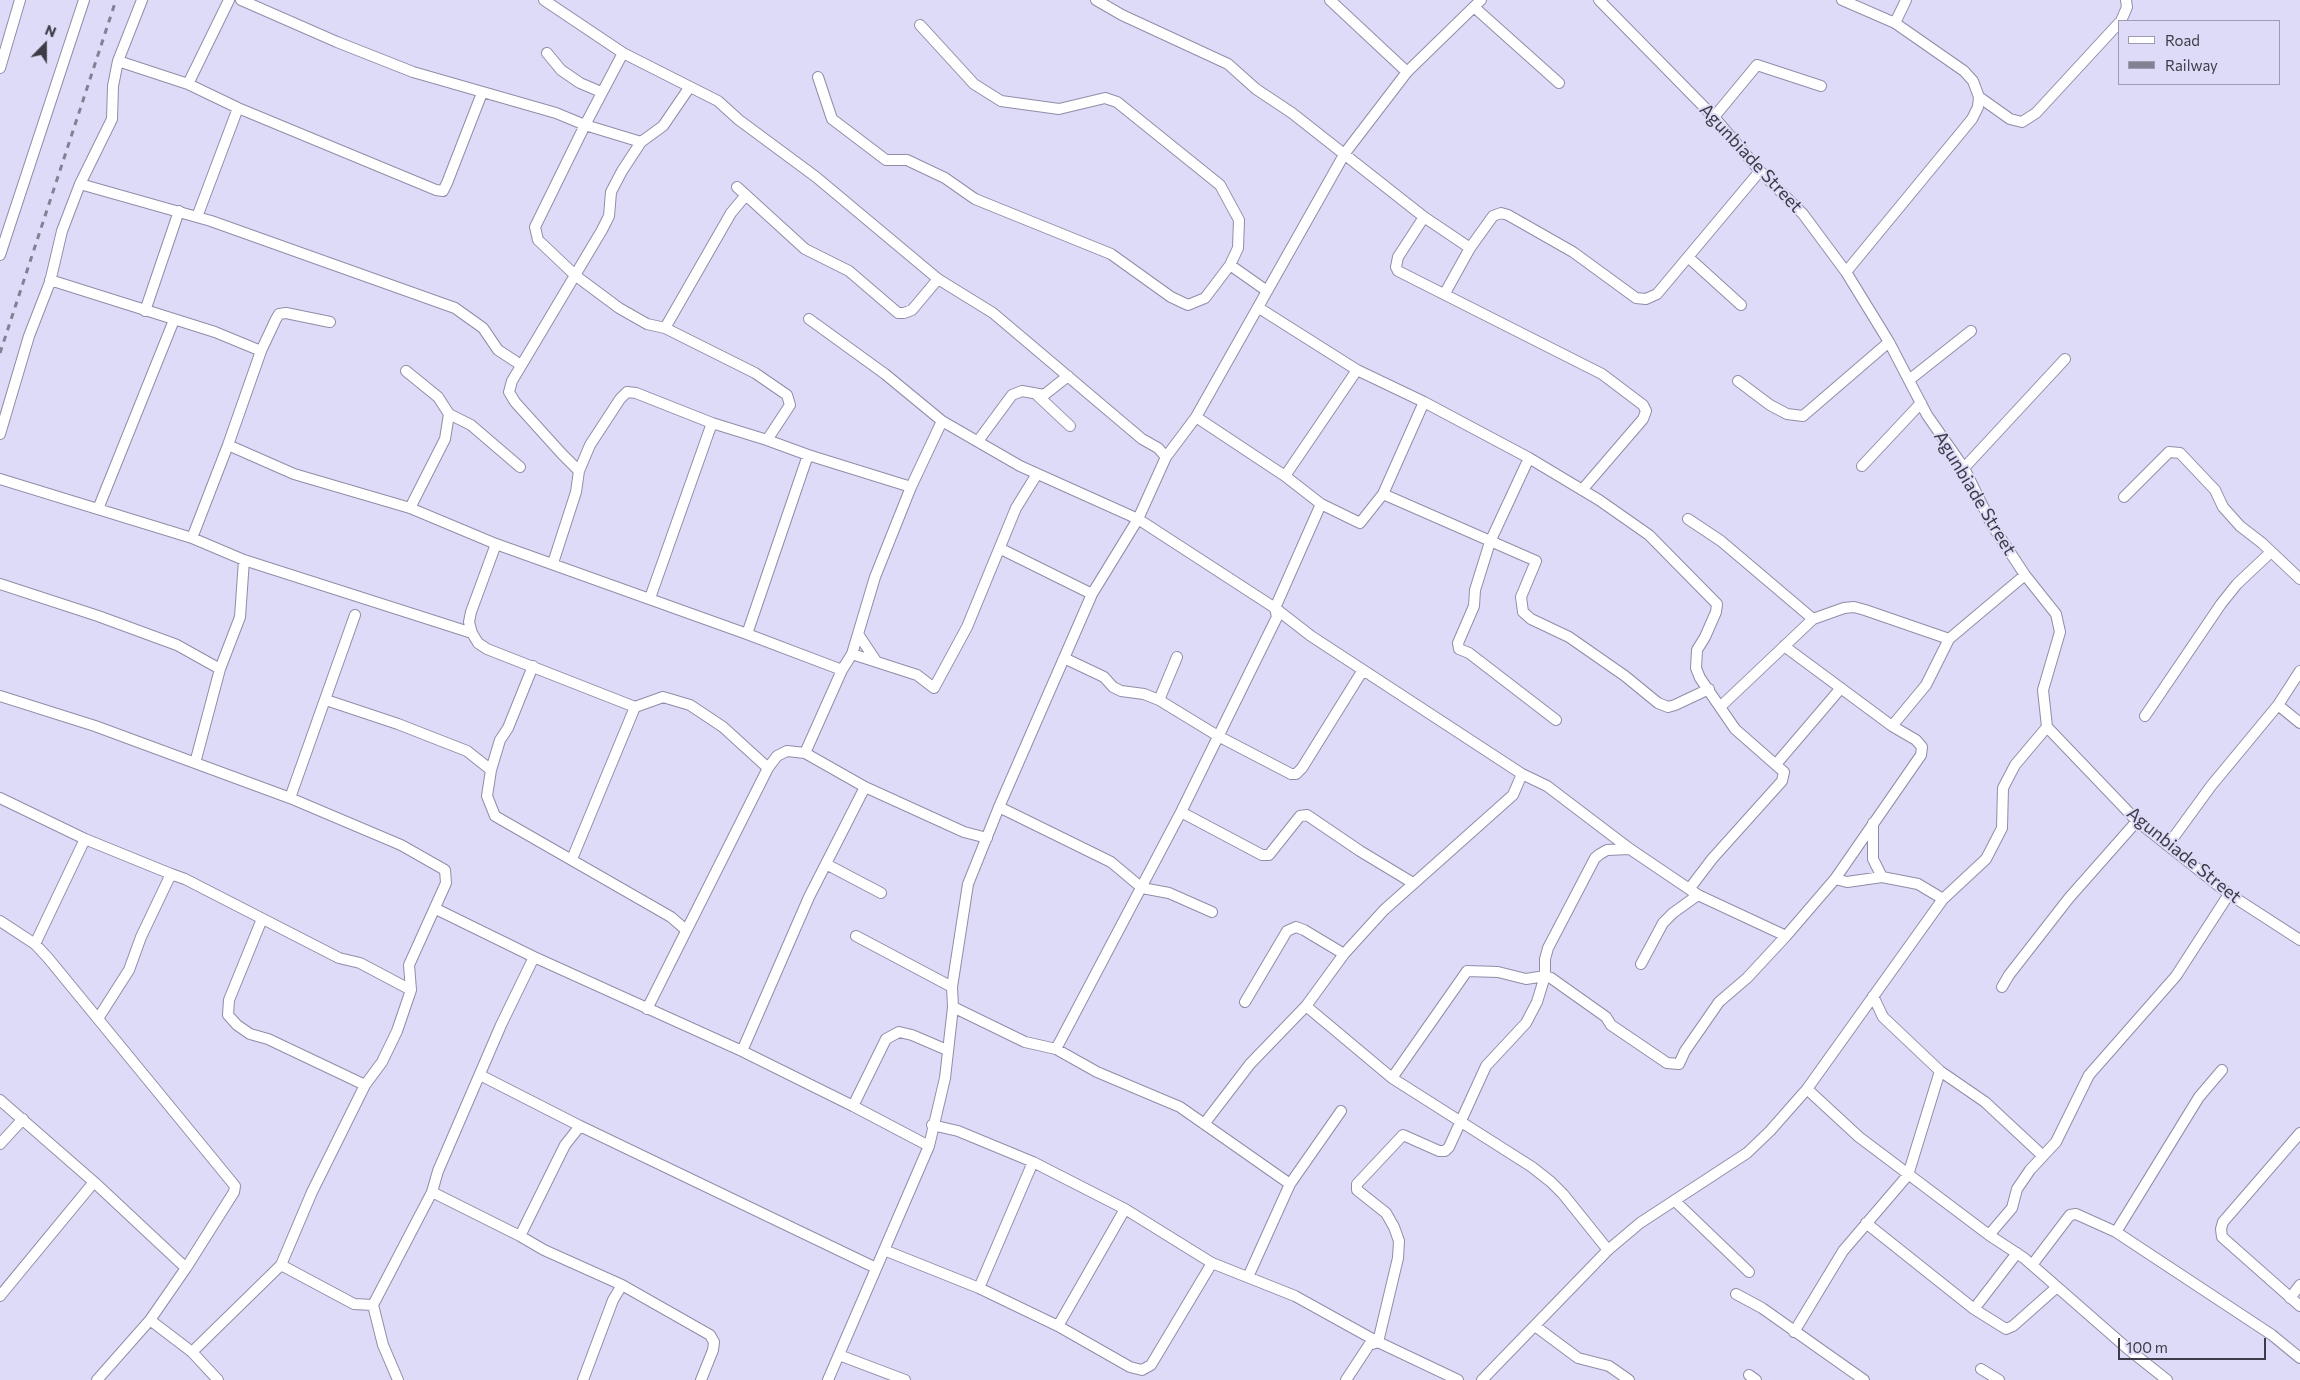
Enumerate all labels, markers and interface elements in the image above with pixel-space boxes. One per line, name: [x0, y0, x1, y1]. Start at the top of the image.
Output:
north arrow: [20, 20, 70, 70]
legend: [2118, 20, 2280, 85]
text: N: [43, 21, 59, 40]
text: Road: [2165, 31, 2200, 49]
text: Railway: [2165, 56, 2218, 74]
street label: Agunbiade Street: [1695, 99, 1807, 217]
street label: Agunbiade Street: [1929, 427, 2021, 559]
street label: Agunbiade Street: [2122, 802, 2246, 908]
scale bar: [2120, 1328, 2268, 1360]
text: 100 m: [2126, 1338, 2168, 1356]

